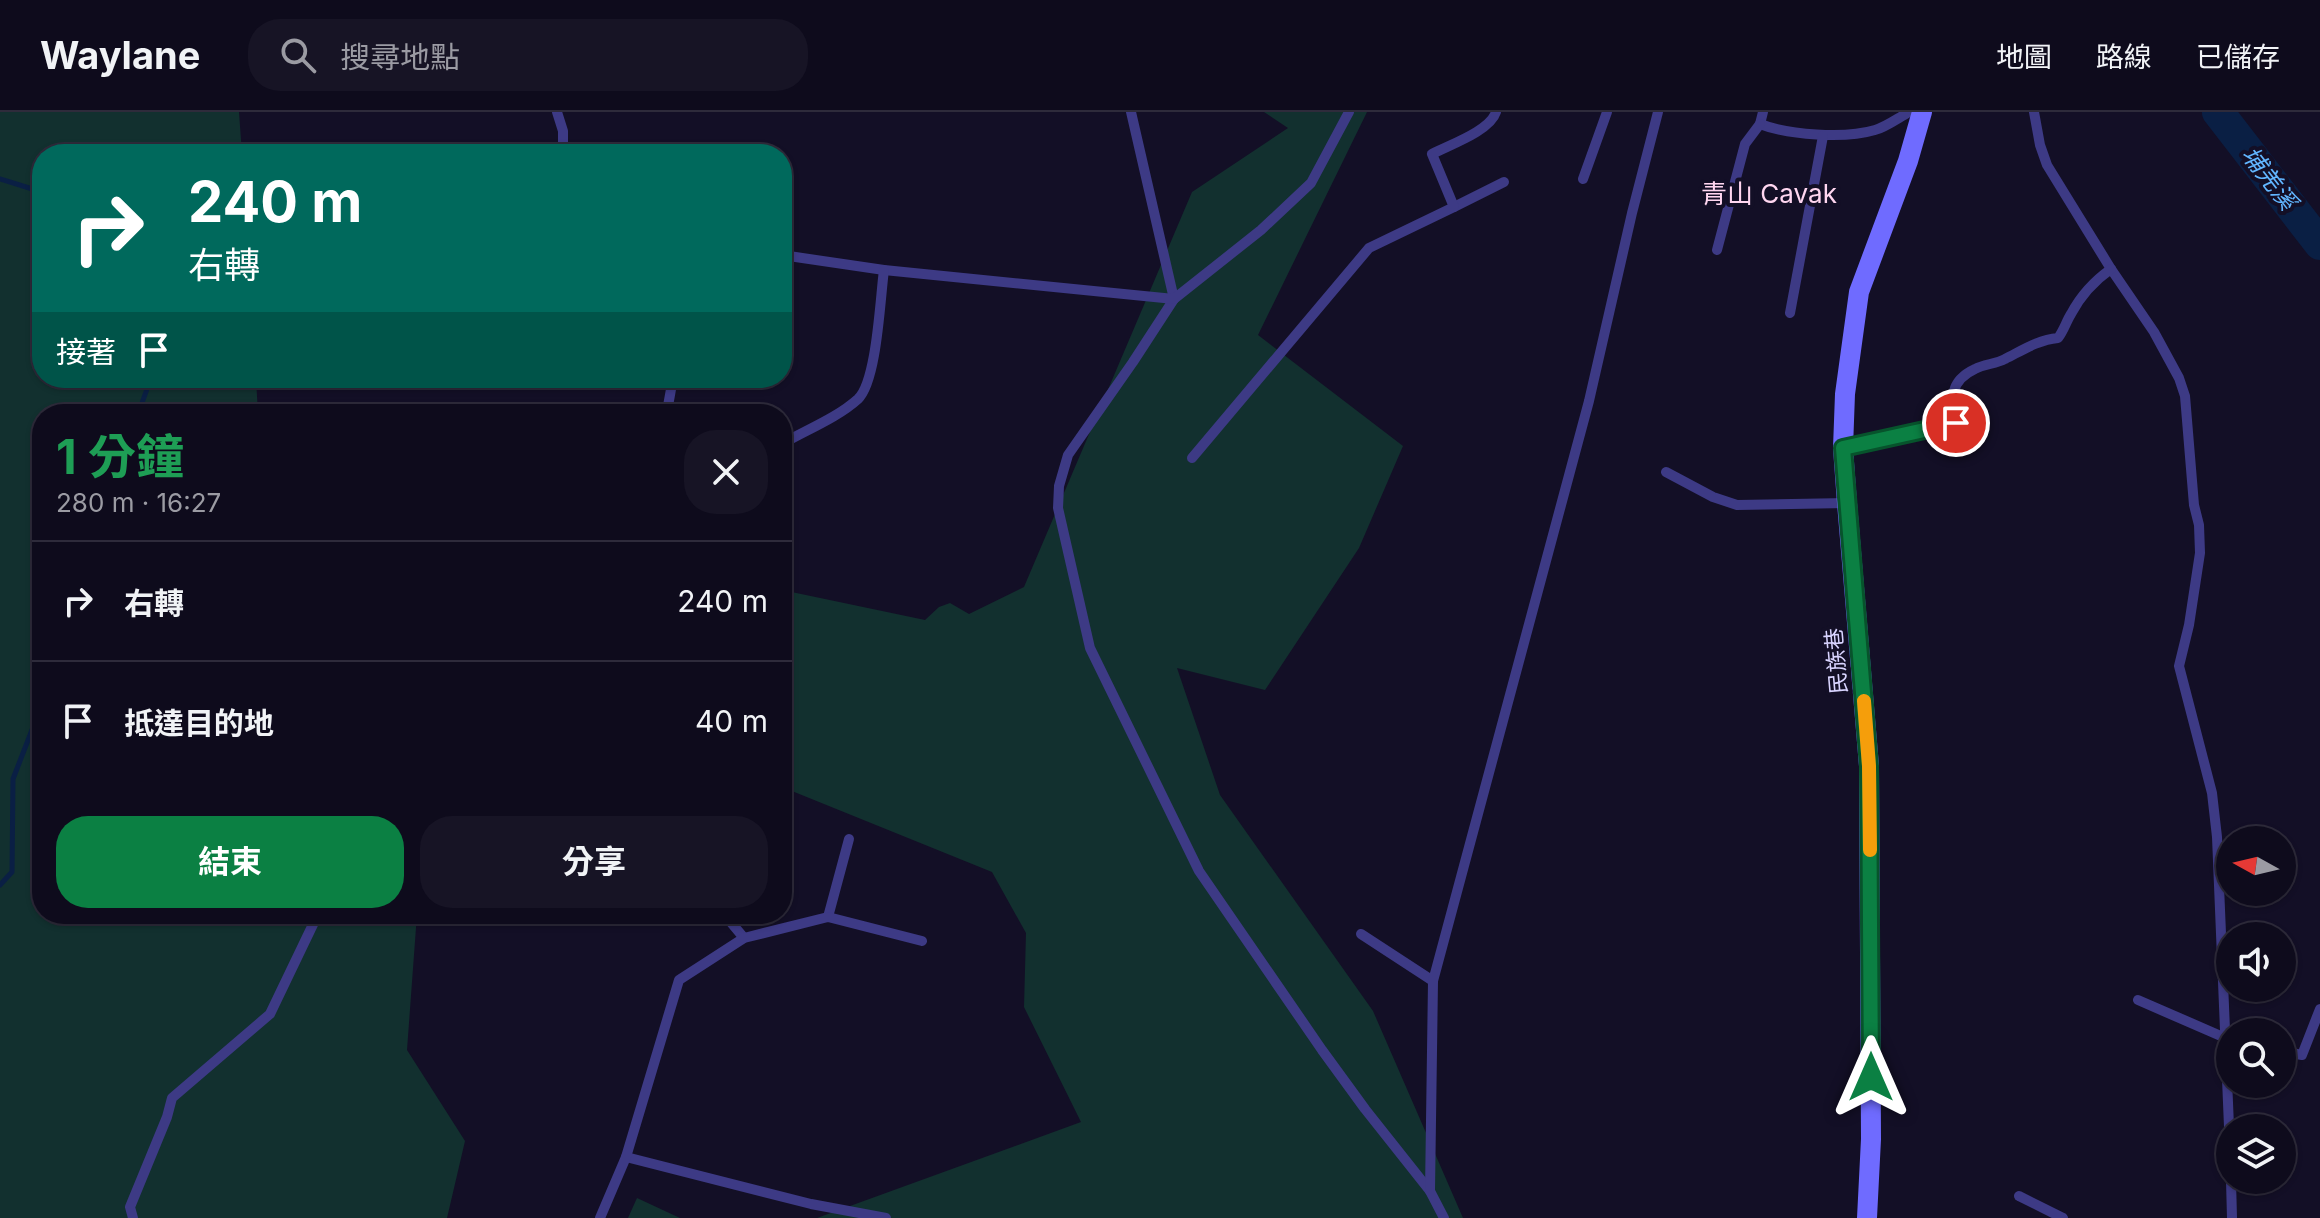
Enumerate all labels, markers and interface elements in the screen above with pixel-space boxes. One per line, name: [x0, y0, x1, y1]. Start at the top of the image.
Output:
search box: [248, 19, 808, 91]
text: Waylane: [40, 32, 200, 78]
icon: search: [276, 33, 320, 77]
text: 搜尋地點: [340, 39, 460, 75]
text: 地圖: [1996, 40, 2052, 74]
text: 路線: [2096, 40, 2152, 74]
text: 已儲存: [2196, 40, 2280, 74]
water label: 埔羌溪: [2235, 141, 2304, 218]
text: 240 m: [188, 168, 362, 236]
icon: right: [56, 176, 160, 280]
district label: 青山 Cavak: [1701, 178, 1837, 209]
text: 右轉: [188, 243, 260, 287]
icon: arrive: [132, 328, 176, 372]
text: 接著: [56, 334, 116, 370]
pin: [1922, 389, 1990, 457]
icon: arrive: [1934, 401, 1978, 445]
text: 1 分鐘: [56, 427, 184, 486]
button: close: [684, 430, 768, 514]
text: 280 m · 16:27: [56, 487, 221, 518]
icon: right: [56, 579, 100, 623]
text: 240 m: [677, 583, 768, 619]
text: 右轉: [124, 585, 184, 621]
street label: 民族巷: [1820, 627, 1852, 695]
icon: arrive: [56, 699, 100, 743]
text: 40 m: [695, 703, 768, 739]
text: 抵達目的地: [124, 705, 274, 741]
button: 結束: [56, 816, 404, 908]
button: 分享: [420, 816, 768, 908]
north arrow: [2216, 826, 2296, 906]
map controls: [2216, 826, 2296, 1194]
button: sound: [2216, 922, 2296, 1002]
button: search: [2216, 1018, 2296, 1098]
position arrow: [1829, 1035, 1913, 1119]
button: layers: [2216, 1114, 2296, 1194]

